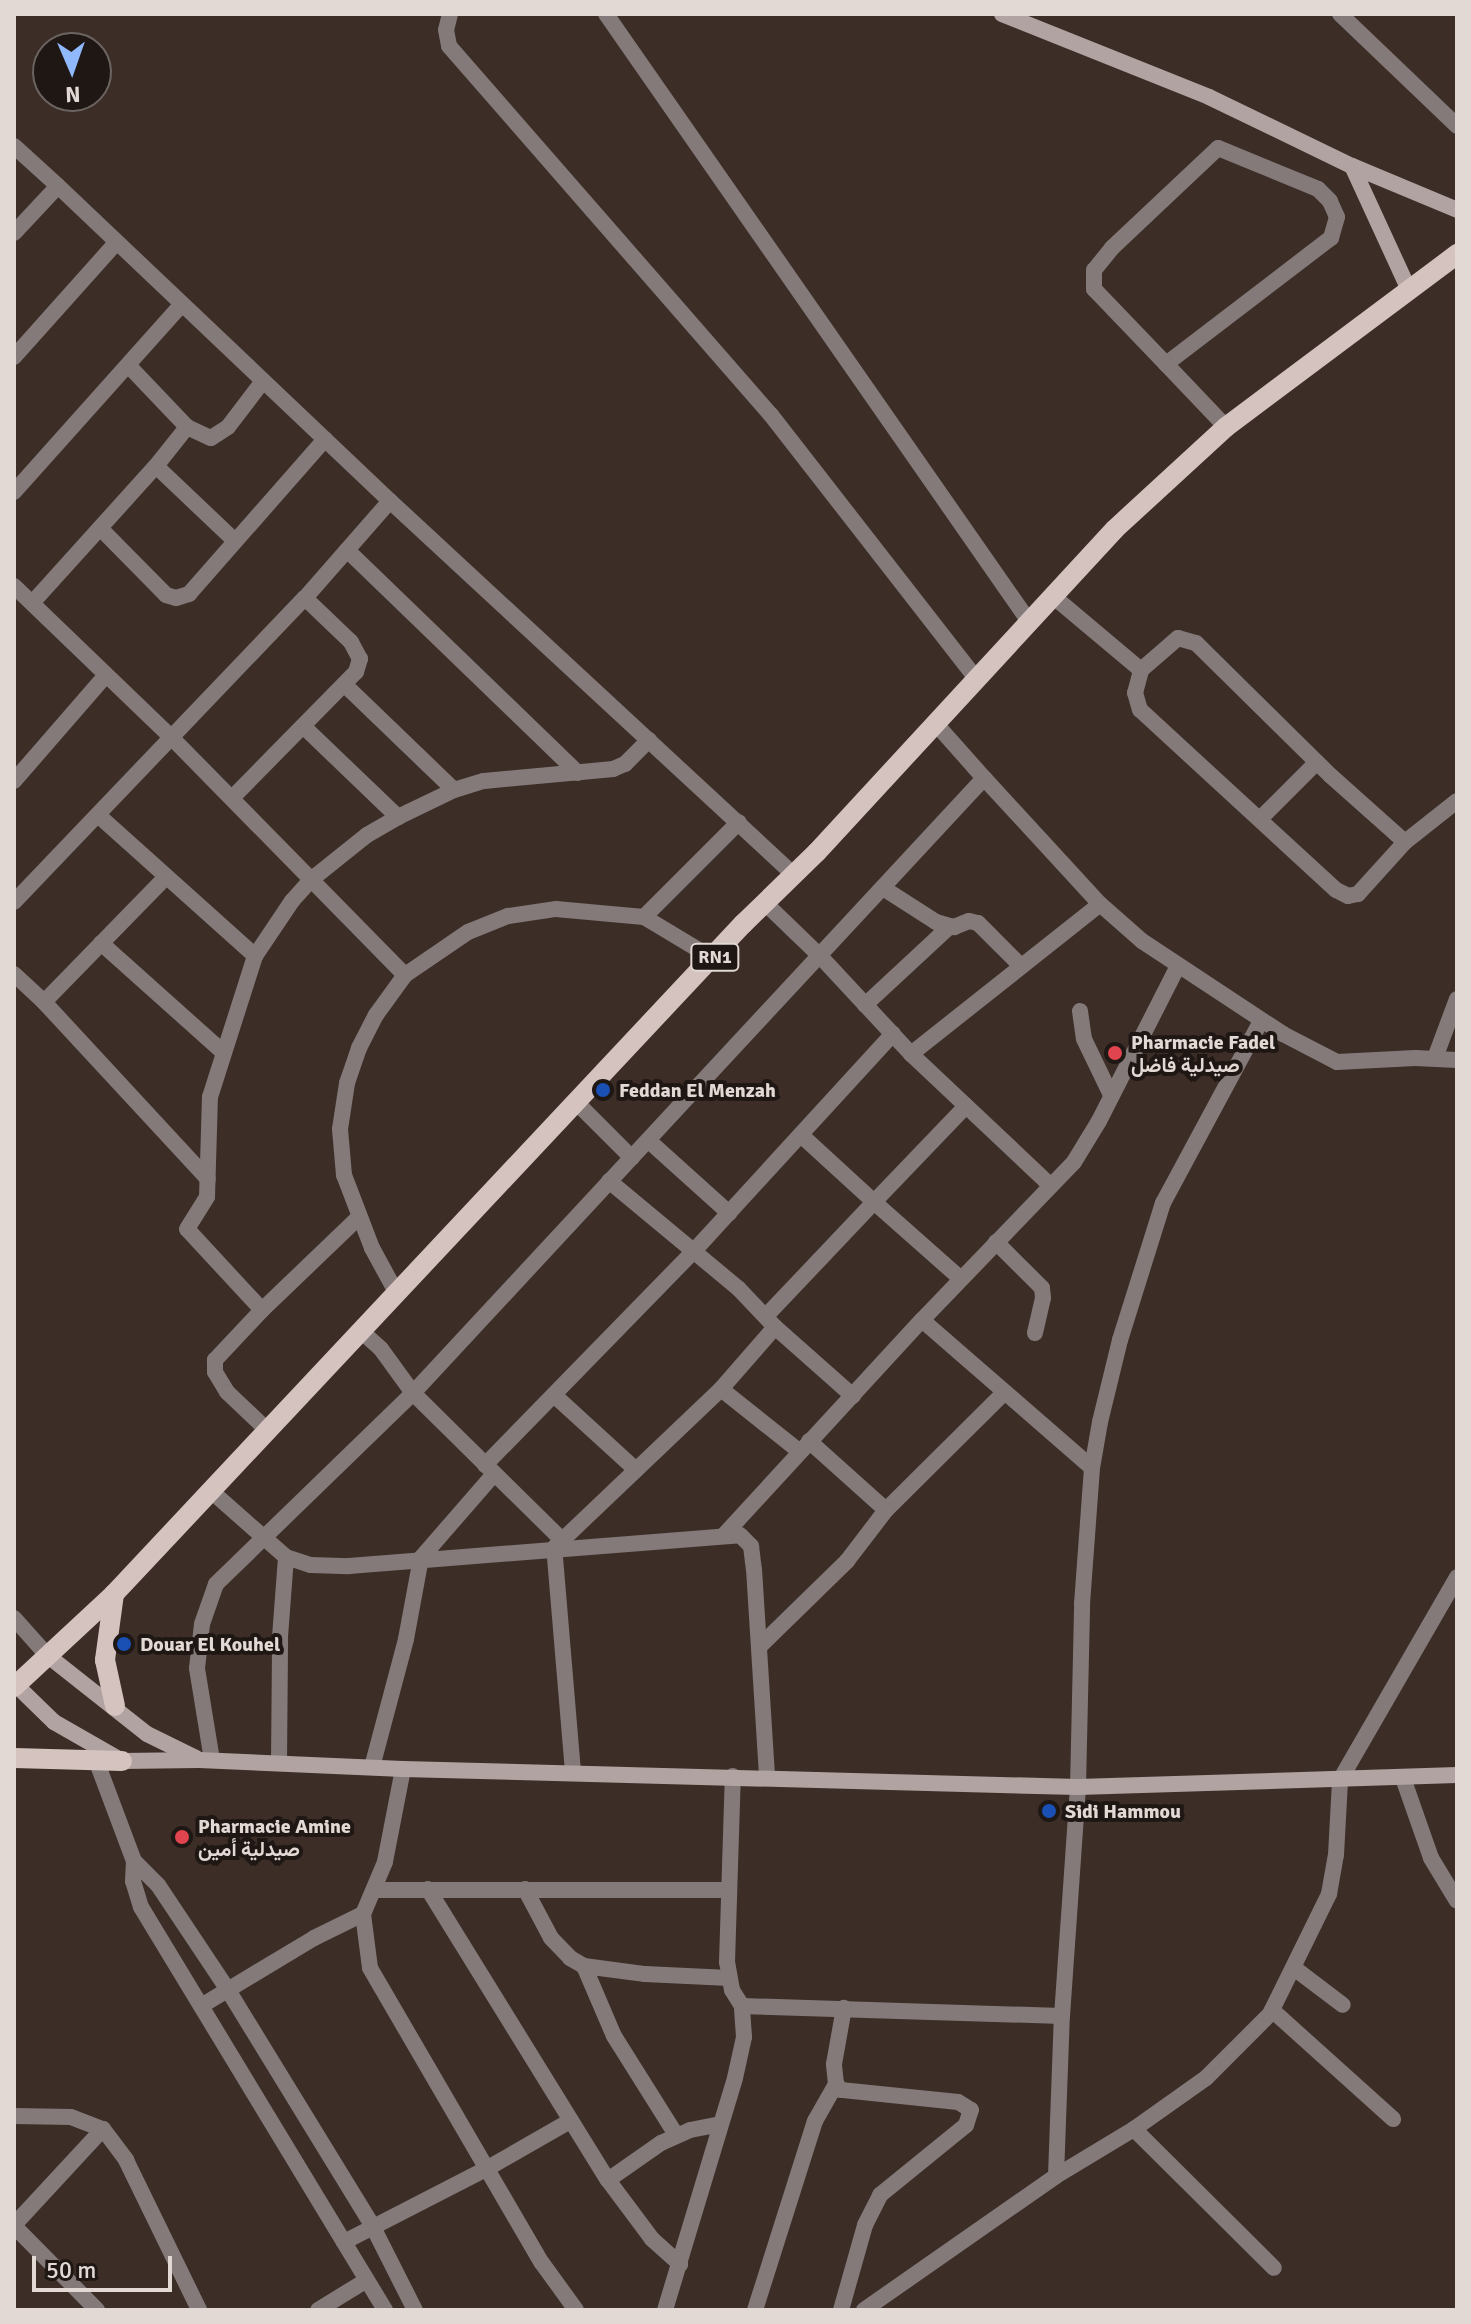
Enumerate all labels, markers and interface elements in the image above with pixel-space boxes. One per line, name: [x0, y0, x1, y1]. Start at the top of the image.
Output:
north arrow: [32, 32, 112, 112]
text: N: [65, 81, 81, 108]
road number: RN1: [689, 943, 741, 971]
place label: Pharmacie Fadel صيدلية فاضل: [1131, 1030, 1275, 1077]
marker: Pharmacie Fadel صيدلية فاضل: [1106, 1044, 1124, 1062]
place label: Feddan El Menzah: [619, 1078, 776, 1102]
marker: Feddan El Menzah: [594, 1081, 612, 1099]
place label: Douar El Kouhel: [140, 1632, 280, 1656]
marker: Douar El Kouhel: [115, 1635, 133, 1653]
place label: Sidi Hammou: [1065, 1799, 1181, 1823]
marker: Sidi Hammou: [1040, 1802, 1058, 1820]
place label: Pharmacie Amine صيدلية أمين: [198, 1814, 351, 1861]
marker: Pharmacie Amine صيدلية أمين: [173, 1828, 191, 1846]
scale bar: [36, 2240, 176, 2290]
text: 50 m: [46, 2255, 96, 2285]

